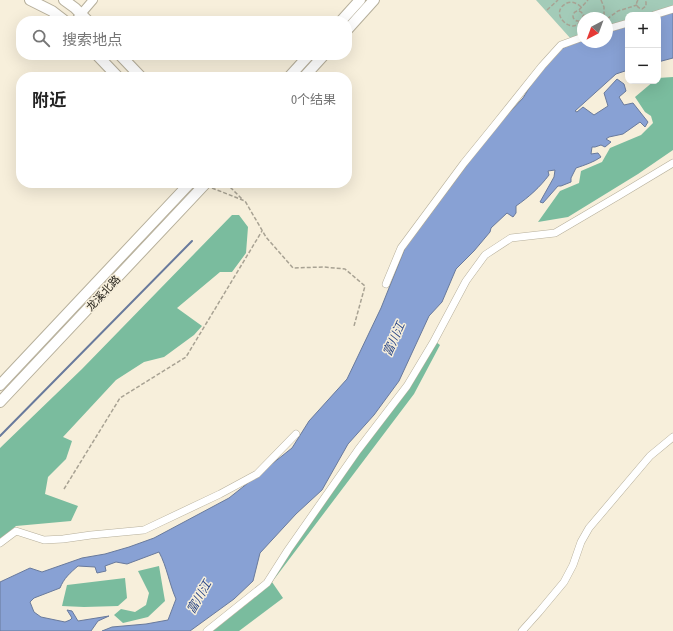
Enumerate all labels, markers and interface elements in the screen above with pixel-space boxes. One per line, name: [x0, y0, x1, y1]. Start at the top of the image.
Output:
north arrow: [577, 12, 613, 48]
map controls: [625, 12, 661, 84]
button: +: [625, 12, 661, 48]
search box: [16, 16, 352, 60]
icon: search: [30, 27, 52, 49]
text: 搜索地点: [62, 31, 122, 48]
button: −: [625, 48, 661, 84]
text: 附近: [32, 90, 66, 110]
text: 0个结果: [291, 92, 336, 107]
street label: 龙溪北路: [84, 273, 122, 313]
water label: 富川江: [380, 318, 409, 358]
water label: 富川江: [184, 576, 215, 616]

